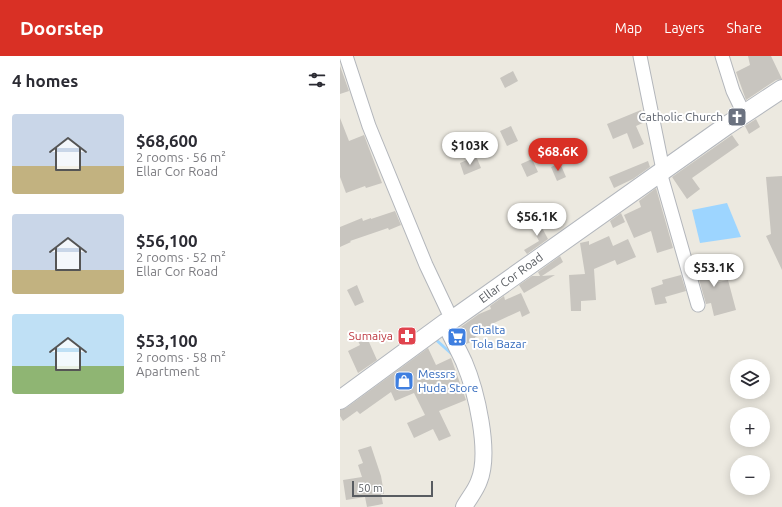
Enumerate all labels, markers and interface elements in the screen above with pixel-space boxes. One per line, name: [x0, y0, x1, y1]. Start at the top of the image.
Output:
text: Doorstep: [20, 17, 104, 39]
text: Map: [615, 20, 642, 36]
text: Layers: [664, 20, 704, 36]
text: Share: [726, 20, 762, 36]
icon: filters: [306, 69, 328, 91]
text: 4 homes: [12, 71, 78, 90]
church icon: Catholic Church: [726, 106, 748, 128]
place label: Catholic Church: [638, 110, 723, 123]
icon: home: [44, 130, 92, 178]
text: $68,600: [136, 131, 198, 150]
pin: $103K: [442, 132, 498, 166]
text: $103K: [451, 138, 489, 152]
pin: $68.6K: [525, 138, 591, 172]
text: $68.6K: [537, 144, 579, 158]
text: 2 rooms · 56 m²: [136, 150, 226, 164]
text: Ellar Cor Road: [136, 164, 218, 178]
pin: $56.1K: [504, 203, 570, 237]
text: $56.1K: [516, 209, 558, 223]
icon: home: [44, 230, 92, 278]
text: $56,100: [136, 231, 198, 250]
text: 2 rooms · 52 m²: [136, 250, 226, 264]
street label: Ellar Cor Road: [476, 250, 545, 305]
pin: $53.1K: [681, 254, 747, 288]
text: $53.1K: [693, 260, 735, 274]
text: Ellar Cor Road: [136, 264, 218, 278]
place label: Chalta Tola Bazar: [471, 323, 527, 350]
pharmacy icon: Sumaiya: [396, 325, 418, 347]
supermarket icon: Chalta Tola Bazar: [446, 326, 468, 348]
place label: Sumaiya: [349, 329, 393, 342]
icon: home: [44, 330, 92, 378]
text: $53,100: [136, 331, 198, 350]
text: 2 rooms · 58 m²: [136, 350, 226, 364]
map controls: [730, 359, 770, 495]
button: layers: [730, 359, 770, 399]
text: Apartment: [136, 364, 200, 378]
place label: Messrs Huda Store: [418, 367, 478, 394]
shop icon: Messrs Huda Store: [393, 370, 415, 392]
button: +: [730, 407, 770, 447]
button: −: [730, 455, 770, 495]
scale bar: [352, 479, 433, 498]
text: 50 m: [358, 482, 382, 494]

